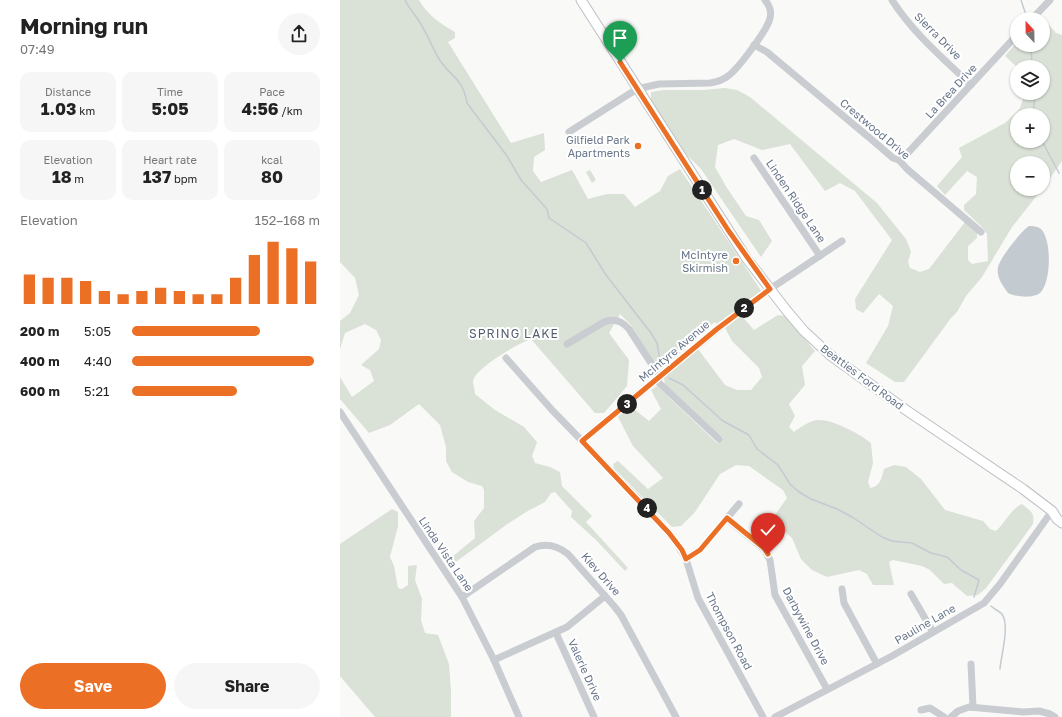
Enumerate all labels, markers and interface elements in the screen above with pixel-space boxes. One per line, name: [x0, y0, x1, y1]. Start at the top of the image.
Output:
street label: Sierra Drive: [912, 9, 965, 62]
text: Morning run: [20, 12, 148, 39]
north arrow: [1010, 12, 1050, 52]
map controls: [1010, 12, 1050, 196]
button: share: [278, 13, 320, 55]
pin: [603, 21, 637, 62]
icon: arrive: [609, 27, 631, 49]
text: 07:49: [20, 41, 55, 57]
button: layers: [1010, 60, 1050, 100]
street label: La Brea Drive: [922, 61, 979, 121]
text: Distance: [45, 85, 91, 98]
text: Time: [157, 85, 183, 98]
text: Pace: [259, 85, 285, 98]
street label: Crestwood Drive: [838, 96, 913, 162]
text: 1.03: [41, 98, 76, 119]
text: 5:05: [151, 98, 189, 119]
text: 4:56: [241, 98, 279, 119]
text: km: [76, 104, 95, 117]
text: /km: [279, 104, 303, 117]
button: +: [1010, 108, 1050, 148]
place label: Gilfield Park Apartments: [566, 133, 630, 159]
marker: Gilfield Park Apartments: [633, 141, 643, 151]
text: Elevation: [44, 153, 92, 166]
text: Heart rate: [143, 153, 197, 166]
text: kcal: [261, 153, 283, 166]
button: −: [1010, 156, 1050, 196]
street label: Linden Ridge Lane: [764, 157, 829, 245]
text: 18: [52, 166, 72, 187]
text: 137: [143, 166, 171, 187]
text: 80: [261, 166, 283, 187]
text: m: [72, 172, 84, 185]
text: bpm: [171, 172, 197, 185]
pin: 1: [692, 180, 712, 200]
text: 1: [699, 183, 705, 196]
text: Elevation: [20, 212, 78, 228]
text: 152–168 m: [255, 212, 320, 228]
place label: McIntyre Skirmish: [681, 248, 728, 274]
marker: McIntyre Skirmish: [731, 256, 741, 266]
pin: 2: [734, 298, 754, 318]
text: 2: [741, 301, 747, 314]
street label: McIntyre Avenue: [636, 317, 712, 384]
text: 200 m: [20, 323, 59, 339]
text: 5:05: [84, 323, 111, 339]
district label: SPRING LAKE: [469, 326, 559, 341]
street label: Beatties Ford Road: [818, 341, 906, 412]
text: 400 m: [20, 353, 60, 369]
text: 4:40: [84, 353, 112, 369]
text: 600 m: [20, 383, 60, 399]
text: 5:21: [84, 383, 109, 399]
pin: 3: [617, 394, 637, 414]
text: 3: [624, 397, 630, 410]
pin: 4: [637, 498, 657, 518]
text: 4: [644, 501, 650, 514]
pin: [751, 513, 785, 554]
street label: Linda Vista Lane: [417, 514, 476, 593]
icon: check: [757, 519, 779, 541]
street label: Kiev Drive: [579, 549, 624, 598]
street label: Darbywine Drive: [780, 585, 832, 667]
street label: Thompson Road: [704, 590, 755, 672]
street label: Pauline Lane: [892, 601, 957, 646]
street label: Valerie Drive: [566, 637, 605, 703]
button: Save: [20, 663, 166, 709]
button: Share: [174, 663, 320, 709]

